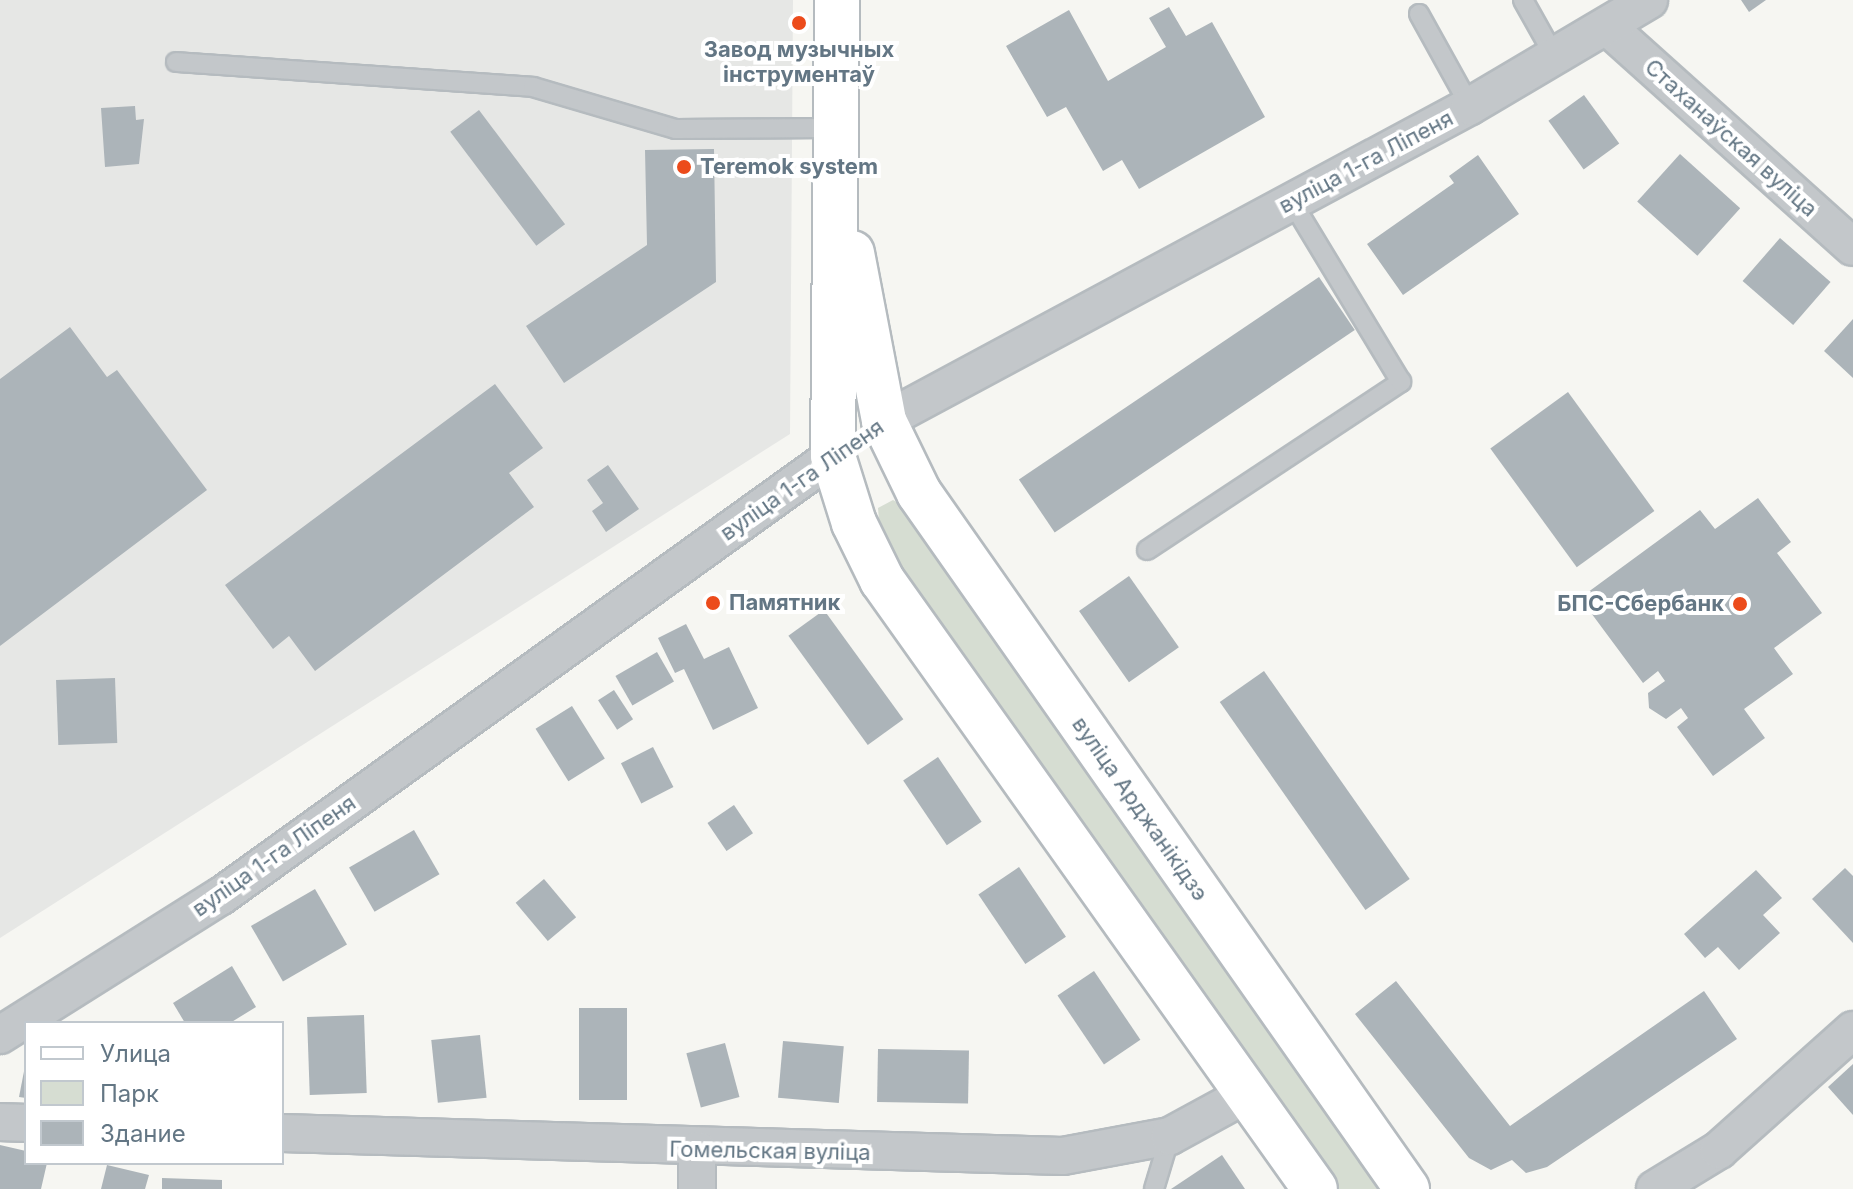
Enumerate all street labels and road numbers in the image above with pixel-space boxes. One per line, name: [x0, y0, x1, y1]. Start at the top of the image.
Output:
street label: Стаханаўская вуліца: [1639, 54, 1823, 222]
street label: вуліца 1-га Ліпеня: [1274, 105, 1458, 219]
street label: вуліца 1-га Ліпеня: [715, 414, 889, 546]
street label: вуліца Арджанікідзэ: [1066, 712, 1214, 906]
street label: вуліца 1-га Ліпеня: [187, 790, 361, 922]
street label: Гомельская вуліца: [669, 1136, 871, 1166]

